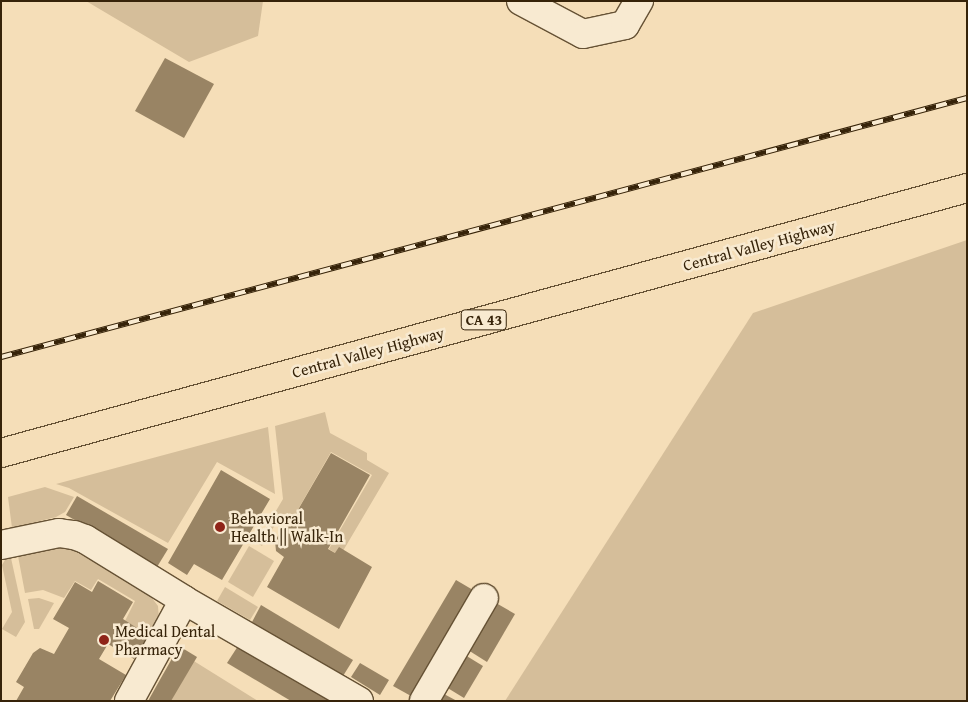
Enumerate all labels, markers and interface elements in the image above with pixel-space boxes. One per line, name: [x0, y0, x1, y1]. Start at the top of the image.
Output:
street label: Central Valley Highway: [681, 215, 837, 275]
road number: CA 43: [460, 308, 508, 332]
street label: Central Valley Highway: [290, 322, 446, 382]
place label: Behavioral Health || Walk-In: [231, 508, 343, 546]
marker: Behavioral Health || Walk-In: [213, 520, 227, 534]
place label: Medical Dental Pharmacy: [115, 621, 215, 659]
marker: Medical Dental Pharmacy: [97, 633, 111, 647]

